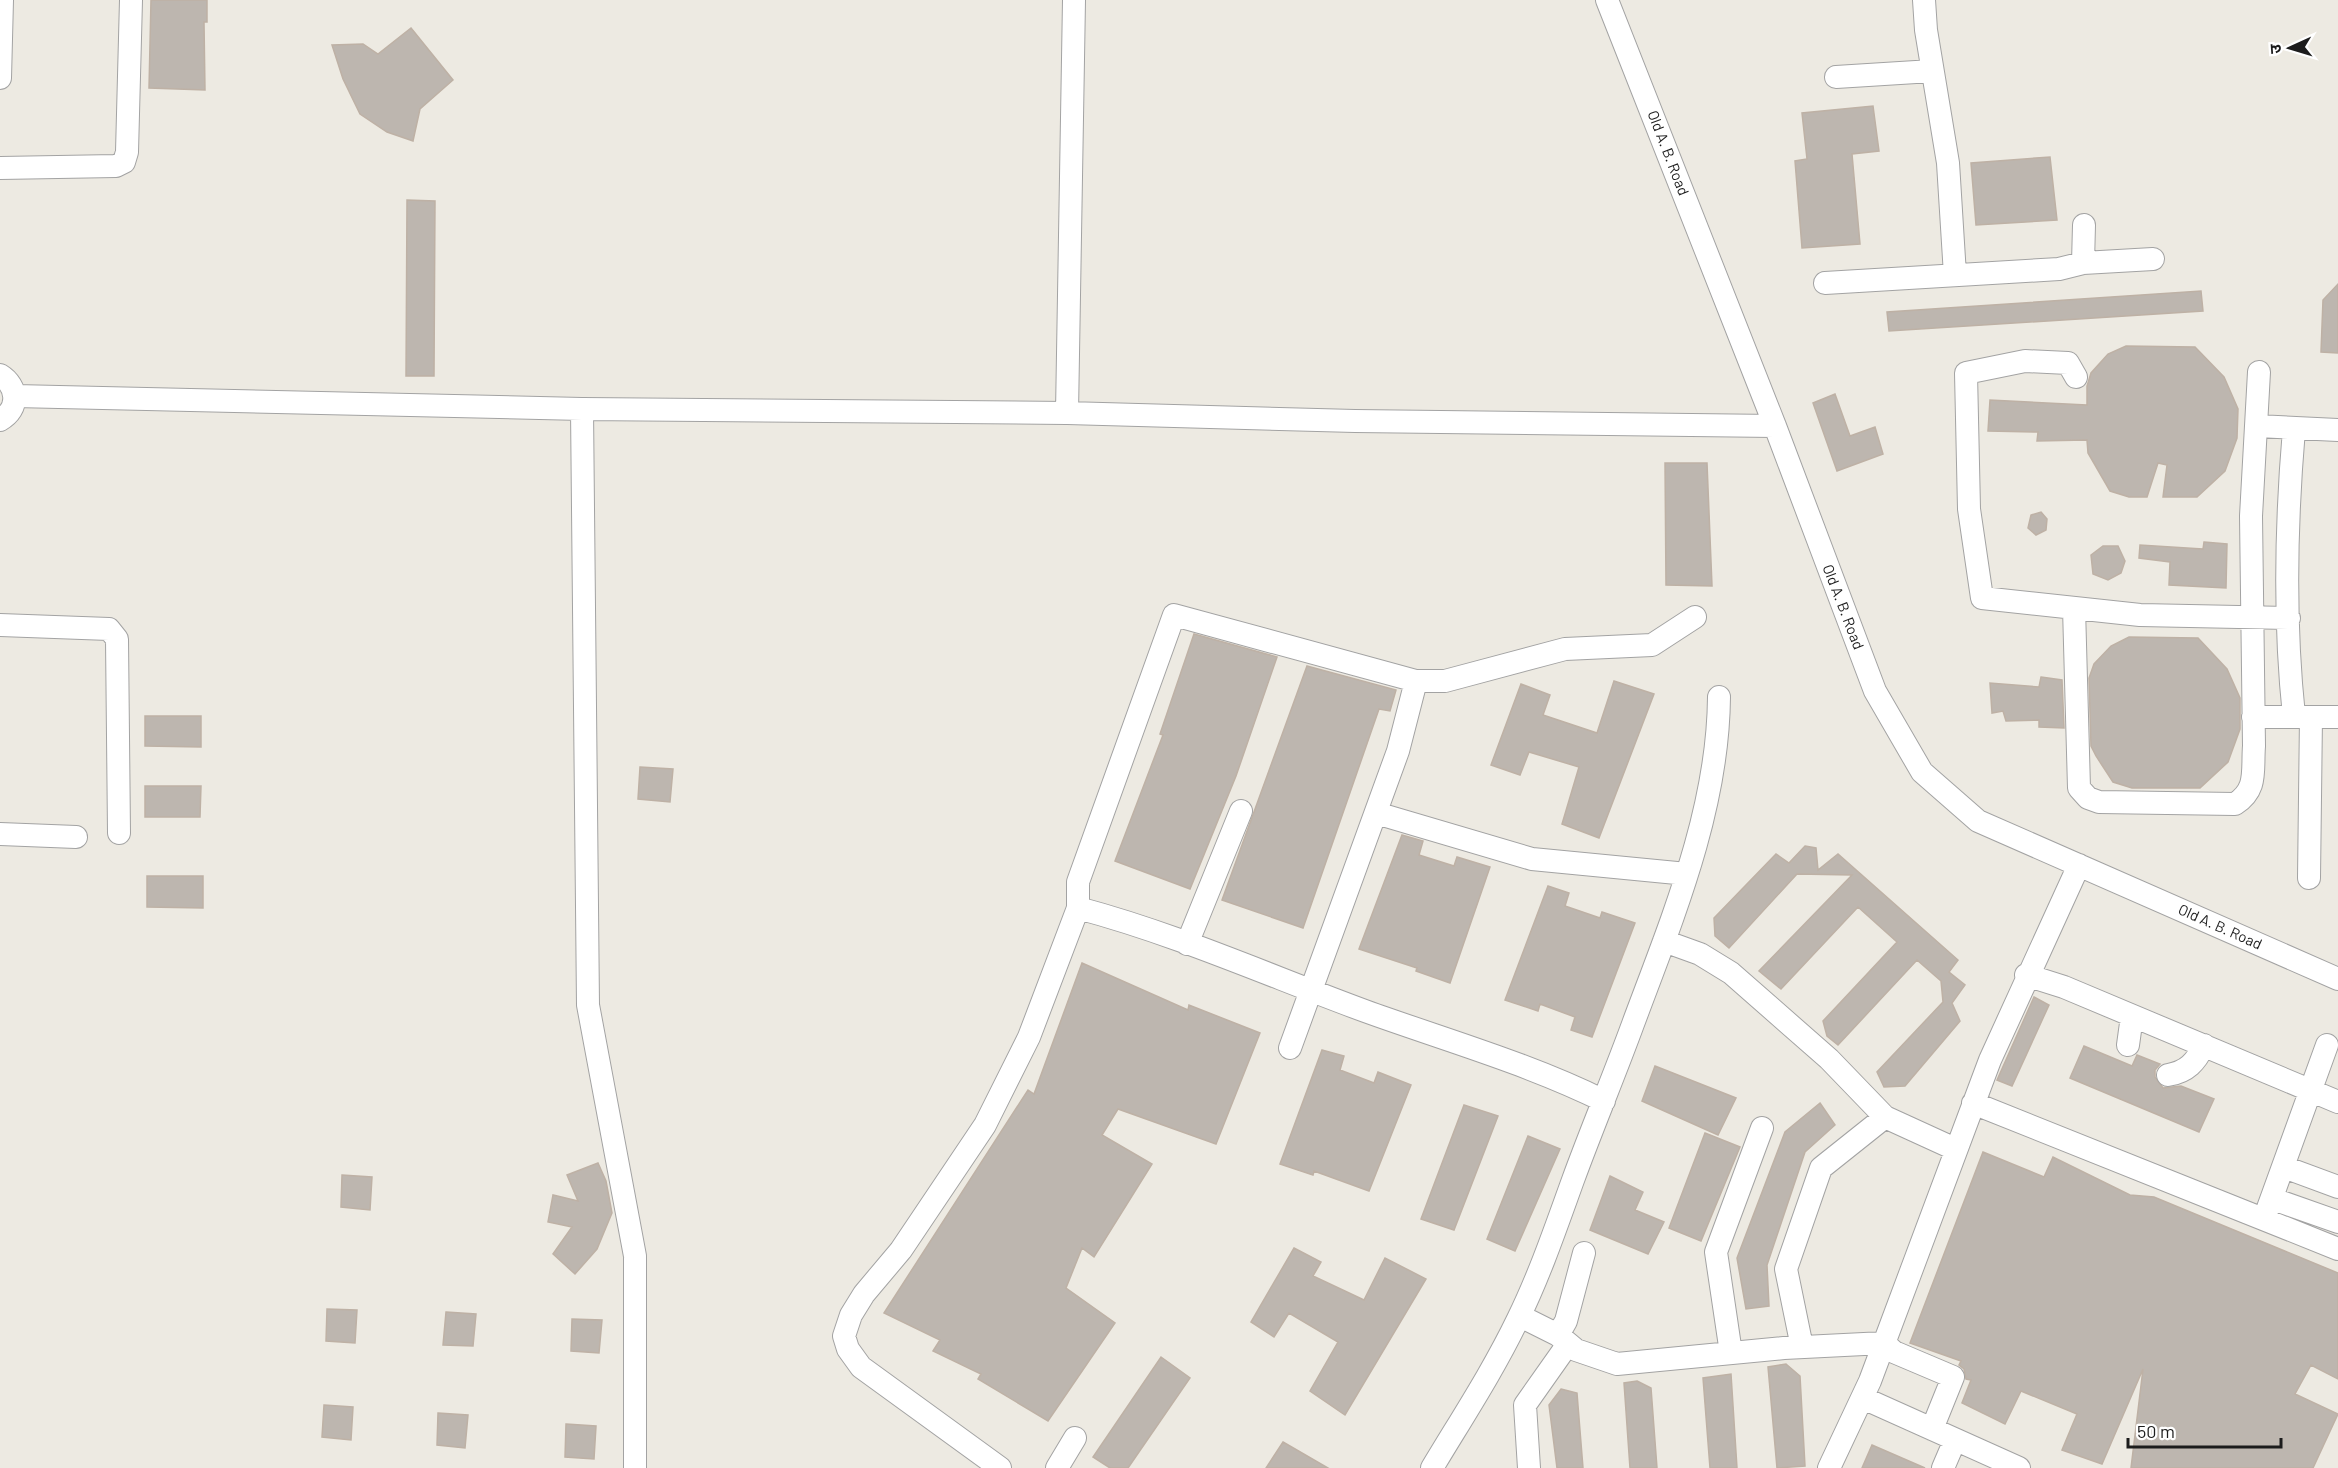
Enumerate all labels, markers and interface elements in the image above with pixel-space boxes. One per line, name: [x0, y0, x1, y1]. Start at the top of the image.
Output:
north arrow: [2260, 18, 2320, 78]
text: उ: [2265, 43, 2284, 54]
street label: Old A. B. Road: [1644, 108, 1693, 198]
street label: Old A. B. Road: [1819, 562, 1868, 652]
street label: Old A. B. Road: [2176, 900, 2265, 953]
scale bar: [2128, 1411, 2281, 1449]
text: 50 m: [2137, 1420, 2175, 1442]

